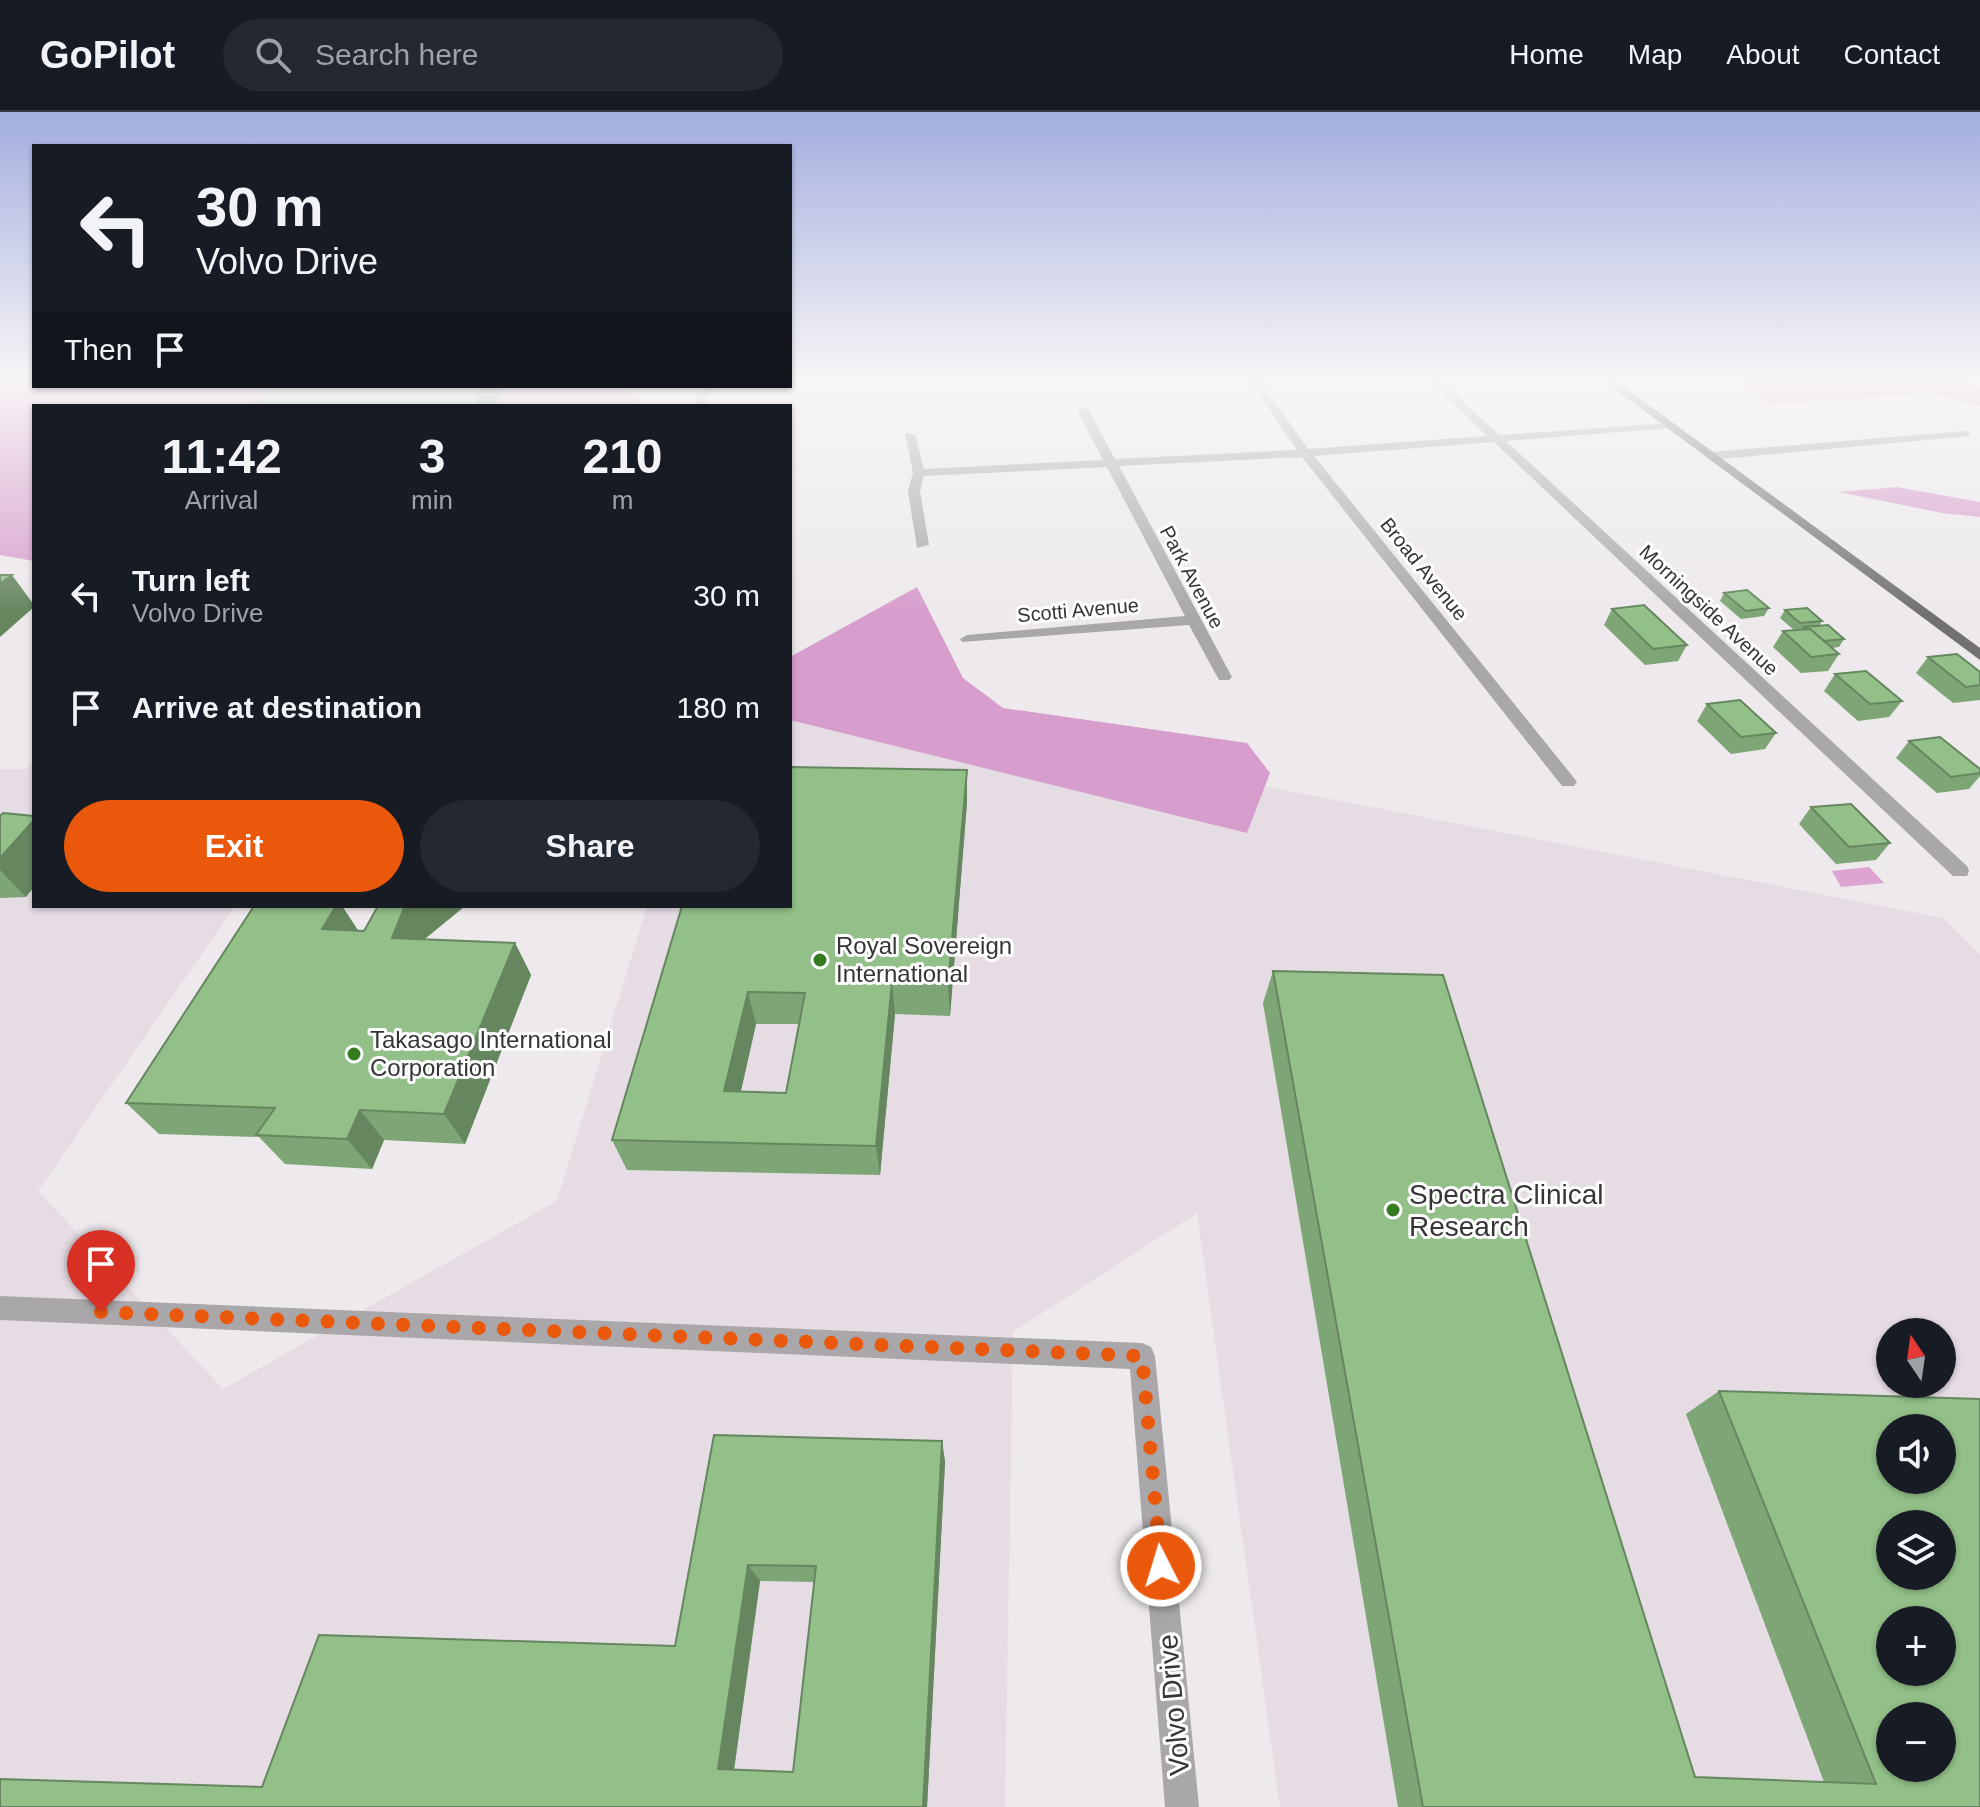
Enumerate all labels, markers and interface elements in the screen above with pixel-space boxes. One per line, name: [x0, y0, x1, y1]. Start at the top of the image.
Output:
search box: [223, 19, 783, 91]
icon: search: [251, 33, 295, 77]
text: GoPilot: [40, 34, 175, 76]
text: Search here: [315, 38, 479, 71]
text: Home: [1509, 39, 1584, 70]
text: Map: [1628, 39, 1682, 70]
text: About: [1726, 39, 1800, 70]
text: Contact: [1844, 39, 1940, 70]
text: 30 m: [196, 175, 324, 238]
icon: left: [64, 176, 168, 280]
text: Volvo Drive: [196, 241, 378, 282]
icon: arrive: [148, 328, 192, 372]
text: Then: [64, 333, 132, 366]
text: 11:42: [161, 430, 282, 483]
text: 3: [419, 430, 445, 483]
text: 210: [582, 430, 663, 483]
text: Arrival: [185, 485, 258, 515]
text: min: [411, 485, 453, 515]
text: m: [612, 485, 633, 515]
street label: Broad Avenue: [1376, 513, 1472, 625]
street label: Park Avenue: [1156, 522, 1228, 632]
street label: Morningside Avenue: [1635, 540, 1783, 680]
text: Turn left: [132, 564, 250, 597]
icon: left: [64, 574, 108, 618]
text: 30 m: [693, 579, 760, 612]
street label: Scotti Avenue: [1016, 594, 1140, 626]
text: Volvo Drive: [132, 598, 264, 628]
icon: arrive: [64, 686, 108, 730]
text: Arrive at destination: [132, 691, 422, 724]
text: 180 m: [677, 691, 760, 724]
button: Exit: [64, 800, 404, 892]
button: Share: [420, 800, 760, 892]
place label: Royal Sovereign International: [836, 932, 1012, 987]
marker: Royal Sovereign International: [811, 951, 829, 969]
place label: Takasago International Corporation: [370, 1026, 612, 1081]
marker: Takasago International Corporation: [345, 1045, 363, 1063]
place label: Spectra Clinical Research: [1409, 1179, 1604, 1242]
marker: Spectra Clinical Research: [1384, 1201, 1402, 1219]
pin: [67, 1230, 135, 1312]
icon: arrive: [79, 1242, 123, 1286]
north arrow: [1876, 1318, 1956, 1398]
map controls: [1876, 1318, 1956, 1782]
button: sound: [1876, 1414, 1956, 1494]
button: layers: [1876, 1510, 1956, 1590]
position arrow: [1119, 1524, 1203, 1608]
button: +: [1876, 1606, 1956, 1686]
street label: Volvo Drive: [1152, 1633, 1195, 1777]
button: −: [1876, 1702, 1956, 1782]

